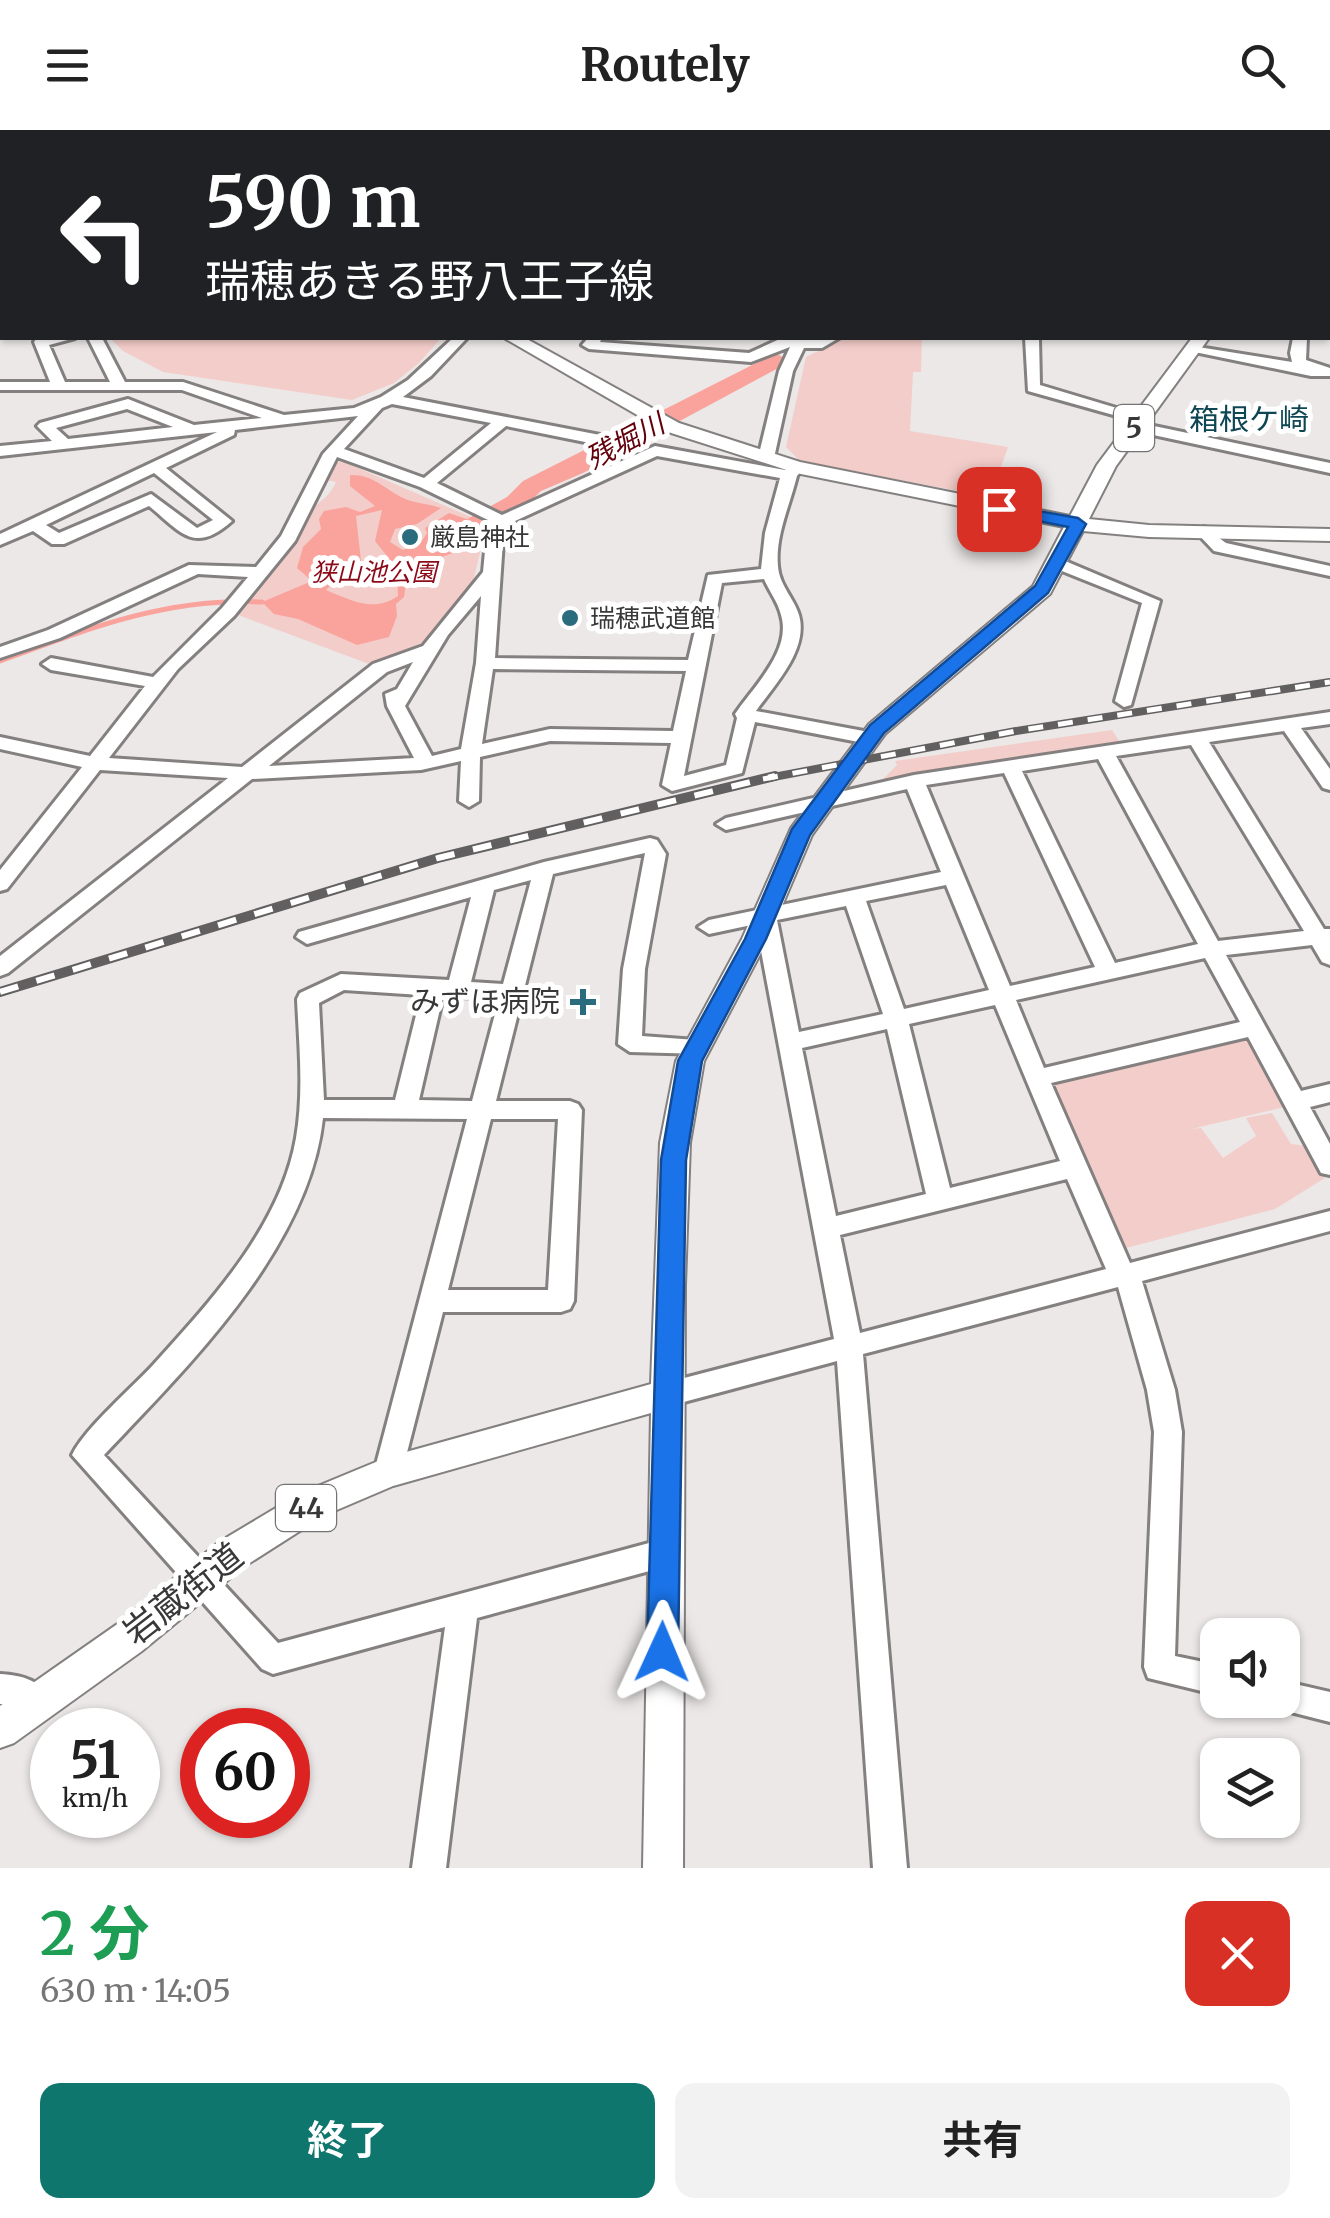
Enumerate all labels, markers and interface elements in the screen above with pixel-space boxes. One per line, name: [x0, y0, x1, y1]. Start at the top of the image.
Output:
text: Routely: [580, 37, 750, 93]
icon: menu: [40, 38, 95, 93]
icon: search: [1235, 38, 1290, 93]
text: 590 m: [205, 158, 420, 246]
icon: left: [40, 170, 170, 300]
text: 瑞穂あきる野八王子線: [205, 253, 654, 309]
district label: 箱根ケ崎: [1189, 400, 1309, 438]
water label: 残堀川: [579, 404, 673, 477]
road number: 5: [1114, 405, 1154, 451]
pin: [957, 467, 1042, 552]
icon: arrive: [972, 482, 1027, 537]
place label: 厳島神社: [430, 521, 530, 553]
marker: 厳島神社: [399, 526, 421, 548]
park label: 狭山池公園: [311, 556, 439, 588]
place label: 瑞穂武道館: [590, 602, 715, 634]
marker: 瑞穂武道館: [559, 607, 581, 629]
place label: みずほ病院: [410, 982, 560, 1020]
marker: みずほ病院: [570, 989, 596, 1015]
road number: 44: [276, 1485, 336, 1531]
street label: 岩蔵街道: [114, 1534, 252, 1654]
position arrow: [610, 1600, 714, 1704]
map controls: [1200, 1618, 1300, 1838]
button: sound: [1200, 1618, 1300, 1718]
speed limit sign: 60: [180, 1708, 310, 1838]
text: 51: [70, 1729, 120, 1792]
button: layers: [1200, 1738, 1300, 1838]
text: km/h: [62, 1782, 128, 1814]
text: 2 分: [40, 1896, 150, 1971]
button: close: [1185, 1901, 1290, 2006]
text: 630 m · 14:05: [40, 1971, 231, 2011]
button: 終了: [40, 2083, 655, 2198]
button: 共有: [675, 2083, 1290, 2198]

